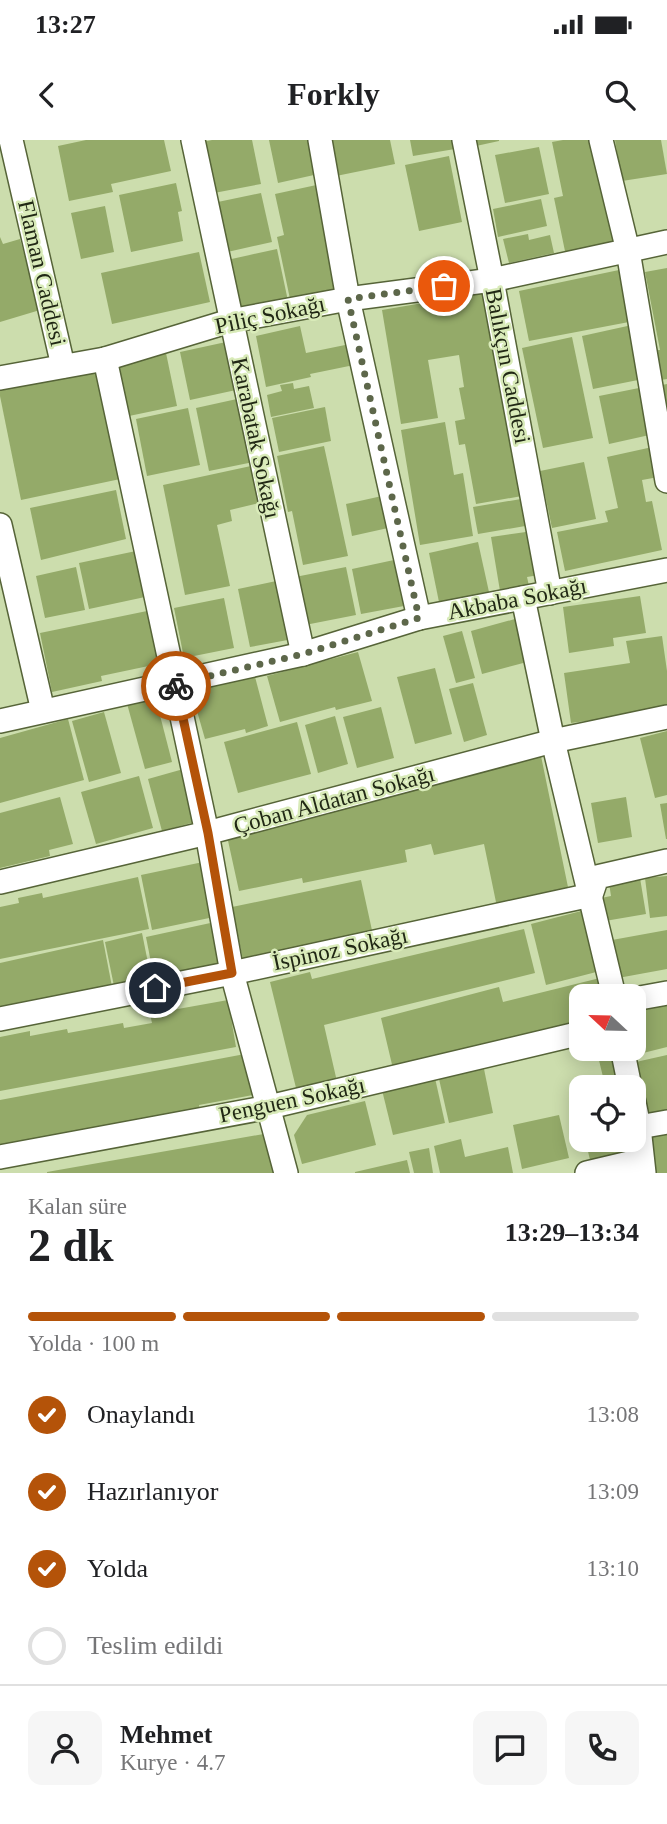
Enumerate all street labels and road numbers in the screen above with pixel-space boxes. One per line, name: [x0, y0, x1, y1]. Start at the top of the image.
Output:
street label: Flaman Caddesi: [13, 198, 71, 348]
street label: Balıkçın Caddesi: [481, 286, 535, 446]
street label: Piliç Sokağı: [213, 291, 327, 339]
street label: Karabatak Sokağı: [227, 355, 285, 521]
street label: Akbaba Sokağı: [445, 573, 589, 625]
street label: Çoban Aldatan Sokağı: [231, 761, 437, 839]
street label: İspinoz Sokağı: [270, 922, 410, 976]
street label: Penguen Sokağı: [217, 1072, 367, 1128]

